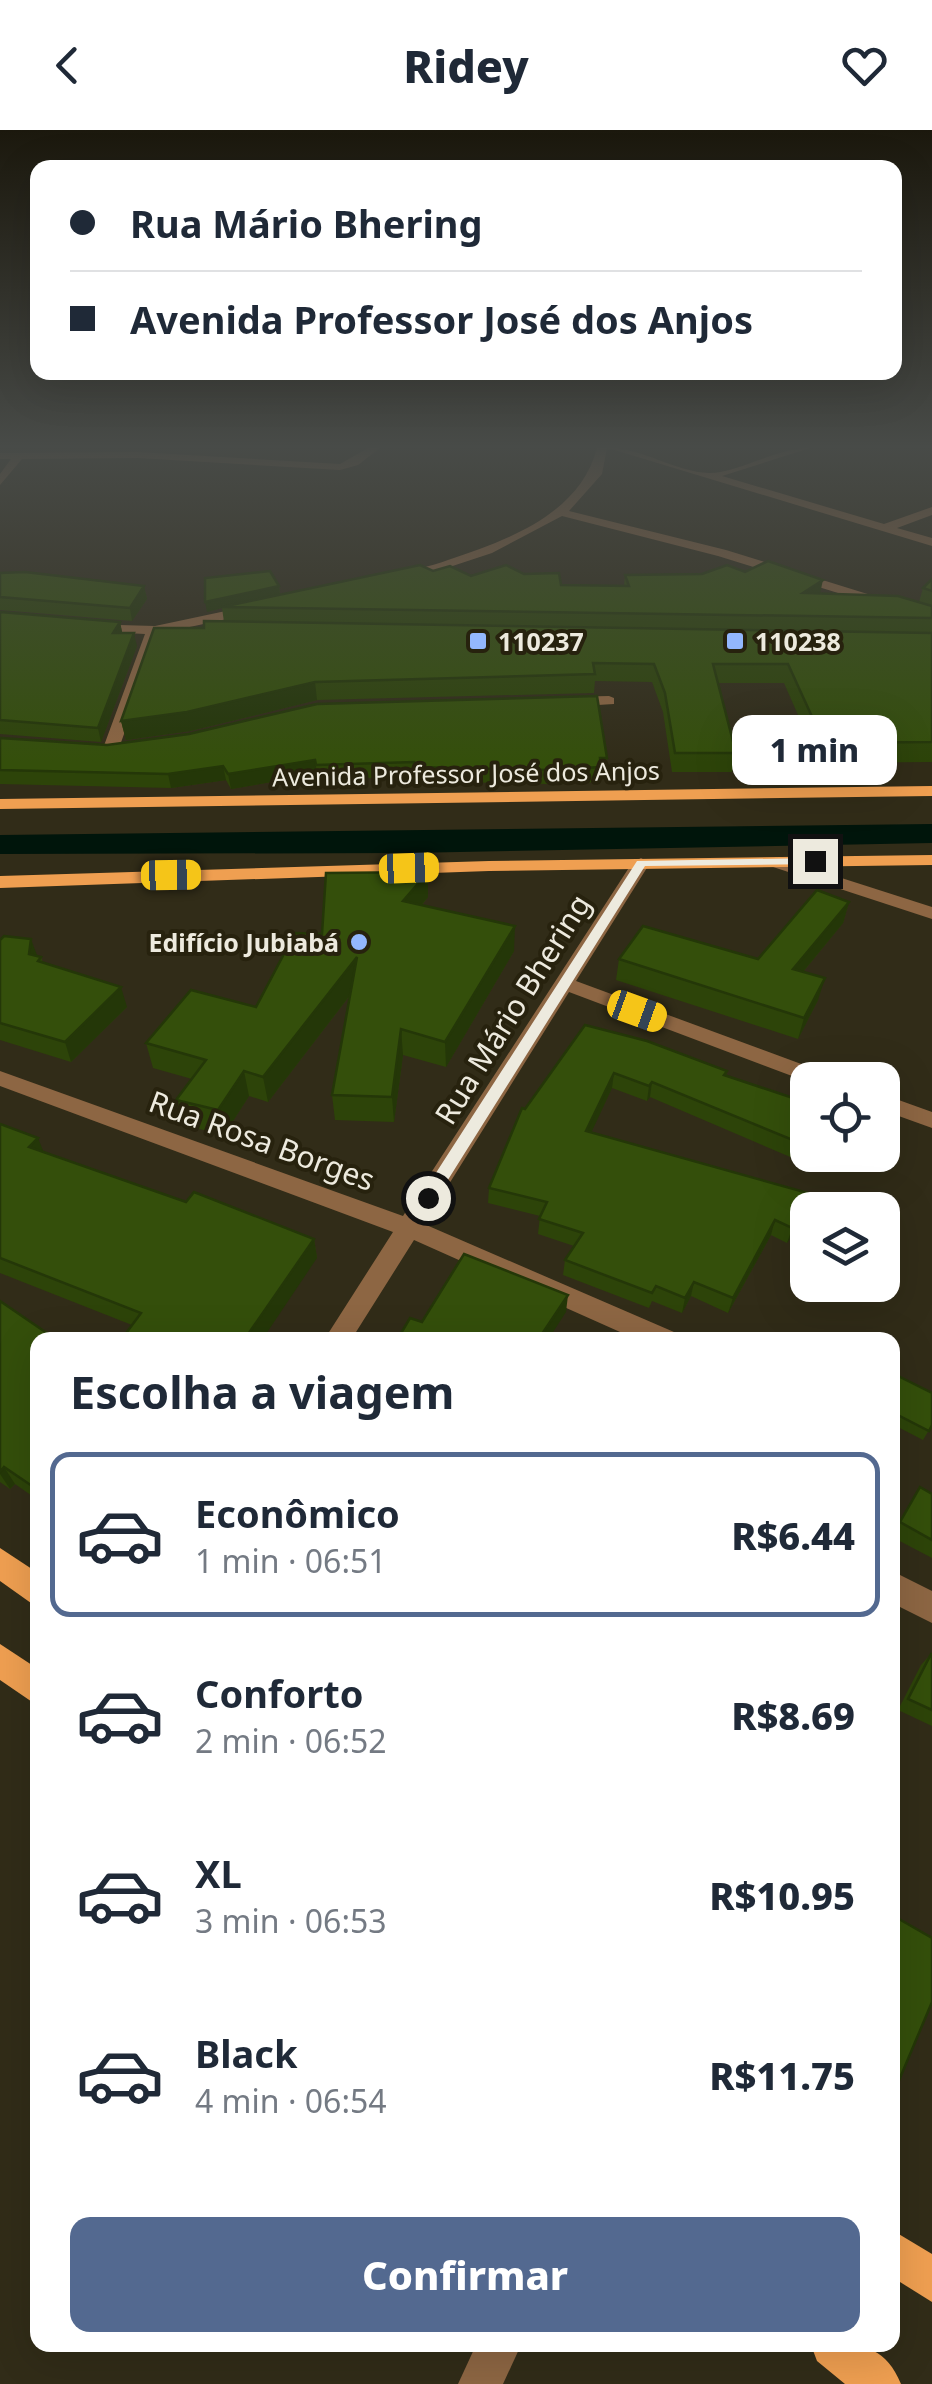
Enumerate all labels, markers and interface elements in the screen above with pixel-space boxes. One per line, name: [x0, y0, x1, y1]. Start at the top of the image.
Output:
text: Ridey: [403, 35, 529, 96]
icon: back: [40, 38, 95, 93]
icon: heart: [837, 38, 892, 93]
text: Rua Mário Bhering: [130, 197, 483, 249]
text: Avenida Professor José dos Anjos: [130, 293, 753, 345]
place label: 110237: [498, 624, 584, 658]
place label: 110238: [755, 624, 841, 658]
marker: 110237: [467, 630, 489, 652]
marker: 110238: [724, 630, 746, 652]
callout: 1 min: [732, 716, 898, 786]
text: 1 min: [770, 728, 859, 771]
street label: Avenida Professor José dos Anjos: [272, 753, 660, 793]
route end: [793, 839, 838, 884]
car: [378, 852, 440, 884]
car: [141, 859, 201, 891]
street label: Rua Mário Bhering: [425, 886, 599, 1132]
place label: Edifício Jubiabá: [149, 925, 339, 959]
marker: Edifício Jubiabá: [348, 931, 370, 953]
car: [604, 987, 670, 1035]
map controls: [790, 1062, 900, 1302]
button: locate: [790, 1062, 900, 1172]
street label: Rua Rosa Borges: [144, 1080, 380, 1200]
route start: [406, 1176, 451, 1221]
button: layers: [790, 1192, 900, 1302]
text: Escolha a viagem: [70, 1361, 454, 1422]
text: Econômico: [195, 1487, 400, 1539]
icon: car: [75, 1490, 165, 1580]
text: R$6.44: [731, 1509, 855, 1561]
text: 1 min · 06:51: [195, 1539, 387, 1582]
text: Conforto: [195, 1667, 364, 1719]
icon: car: [75, 1670, 165, 1760]
text: R$8.69: [731, 1689, 855, 1741]
text: 2 min · 06:52: [195, 1719, 387, 1762]
text: XL: [195, 1847, 242, 1899]
icon: car: [75, 1850, 165, 1940]
text: R$10.95: [709, 1869, 855, 1921]
text: 3 min · 06:53: [195, 1899, 387, 1942]
text: Black: [195, 2027, 298, 2079]
icon: car: [75, 2030, 165, 2120]
text: R$11.75: [709, 2049, 855, 2101]
text: 4 min · 06:54: [195, 2079, 387, 2122]
button: Confirmar: [70, 2217, 860, 2332]

